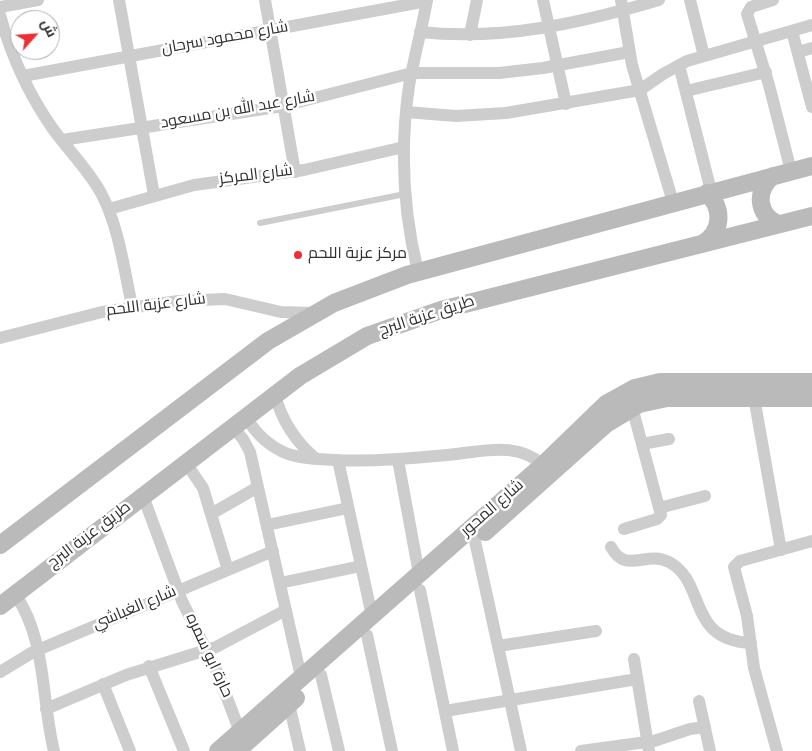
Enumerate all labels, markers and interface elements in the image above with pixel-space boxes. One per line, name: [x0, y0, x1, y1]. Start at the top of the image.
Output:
north arrow: [10, 10, 60, 60]
text: ش: [36, 17, 60, 40]
street label: شارع محمود سرحان: [160, 18, 290, 60]
street label: شارع عبد الله بن مسعود: [159, 88, 317, 134]
street label: شارع المركز: [218, 162, 294, 190]
place label: مركز عزبة اللحم: [308, 245, 407, 265]
marker: مركز عزبة اللحم: [292, 249, 304, 261]
street label: شارع عزبة اللحم: [105, 290, 207, 322]
street label: طريق عزبة البرج: [377, 293, 477, 341]
street label: شارع المحور: [458, 476, 528, 542]
street label: طريق عزبة البرج: [45, 498, 135, 574]
street label: شارع الغباشي: [90, 583, 180, 635]
street label: حارة ابو سمره: [180, 611, 236, 701]

